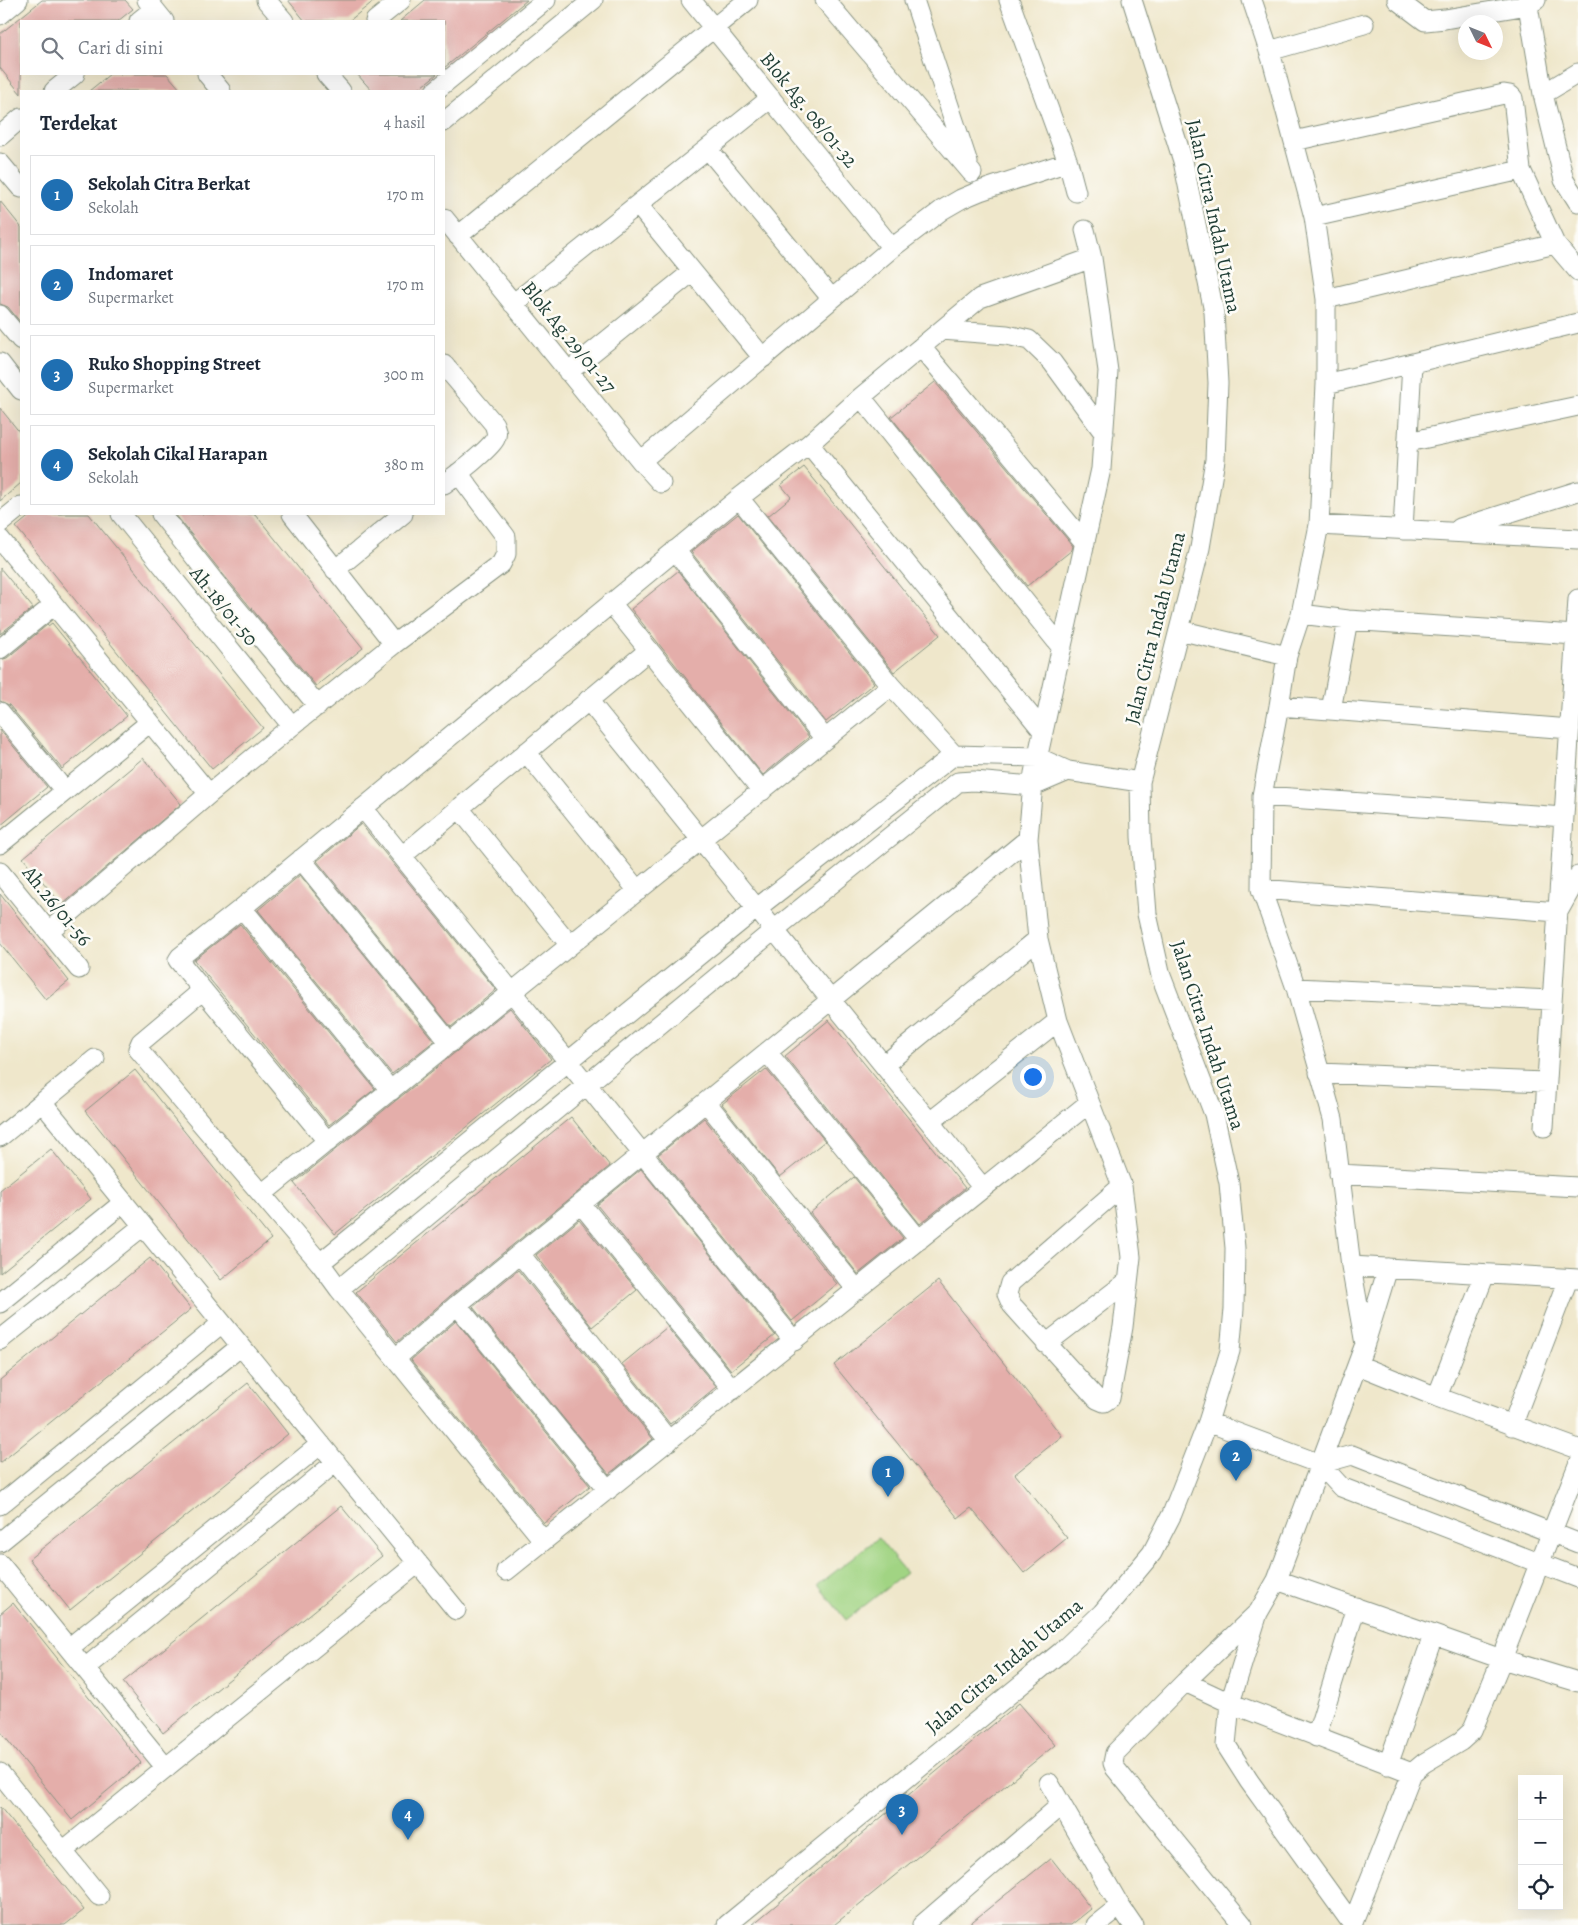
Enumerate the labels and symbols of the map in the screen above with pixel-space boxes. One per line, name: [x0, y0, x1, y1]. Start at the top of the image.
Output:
north arrow: [1458, 15, 1503, 60]
street label: Blok Ag. 08/01-32: [754, 46, 864, 174]
street label: Jalan Citra Indah Utama: [1180, 117, 1248, 316]
street label: Blok Ag.29/01-27: [516, 275, 623, 399]
street label: Jalan Citra Indah Utama: [1118, 528, 1192, 727]
street label: Ah.18/01-50: [183, 560, 265, 652]
street label: Ah.26/01-56: [16, 859, 98, 952]
street label: Jalan Citra Indah Utama: [1165, 937, 1252, 1134]
your location: [1020, 1064, 1046, 1090]
pin: 2: [1220, 1440, 1252, 1481]
pin: 1: [872, 1456, 904, 1497]
street label: Jalan Citra Indah Utama: [920, 1592, 1089, 1740]
pin: 3: [886, 1794, 918, 1835]
pin: 4: [392, 1799, 424, 1840]

